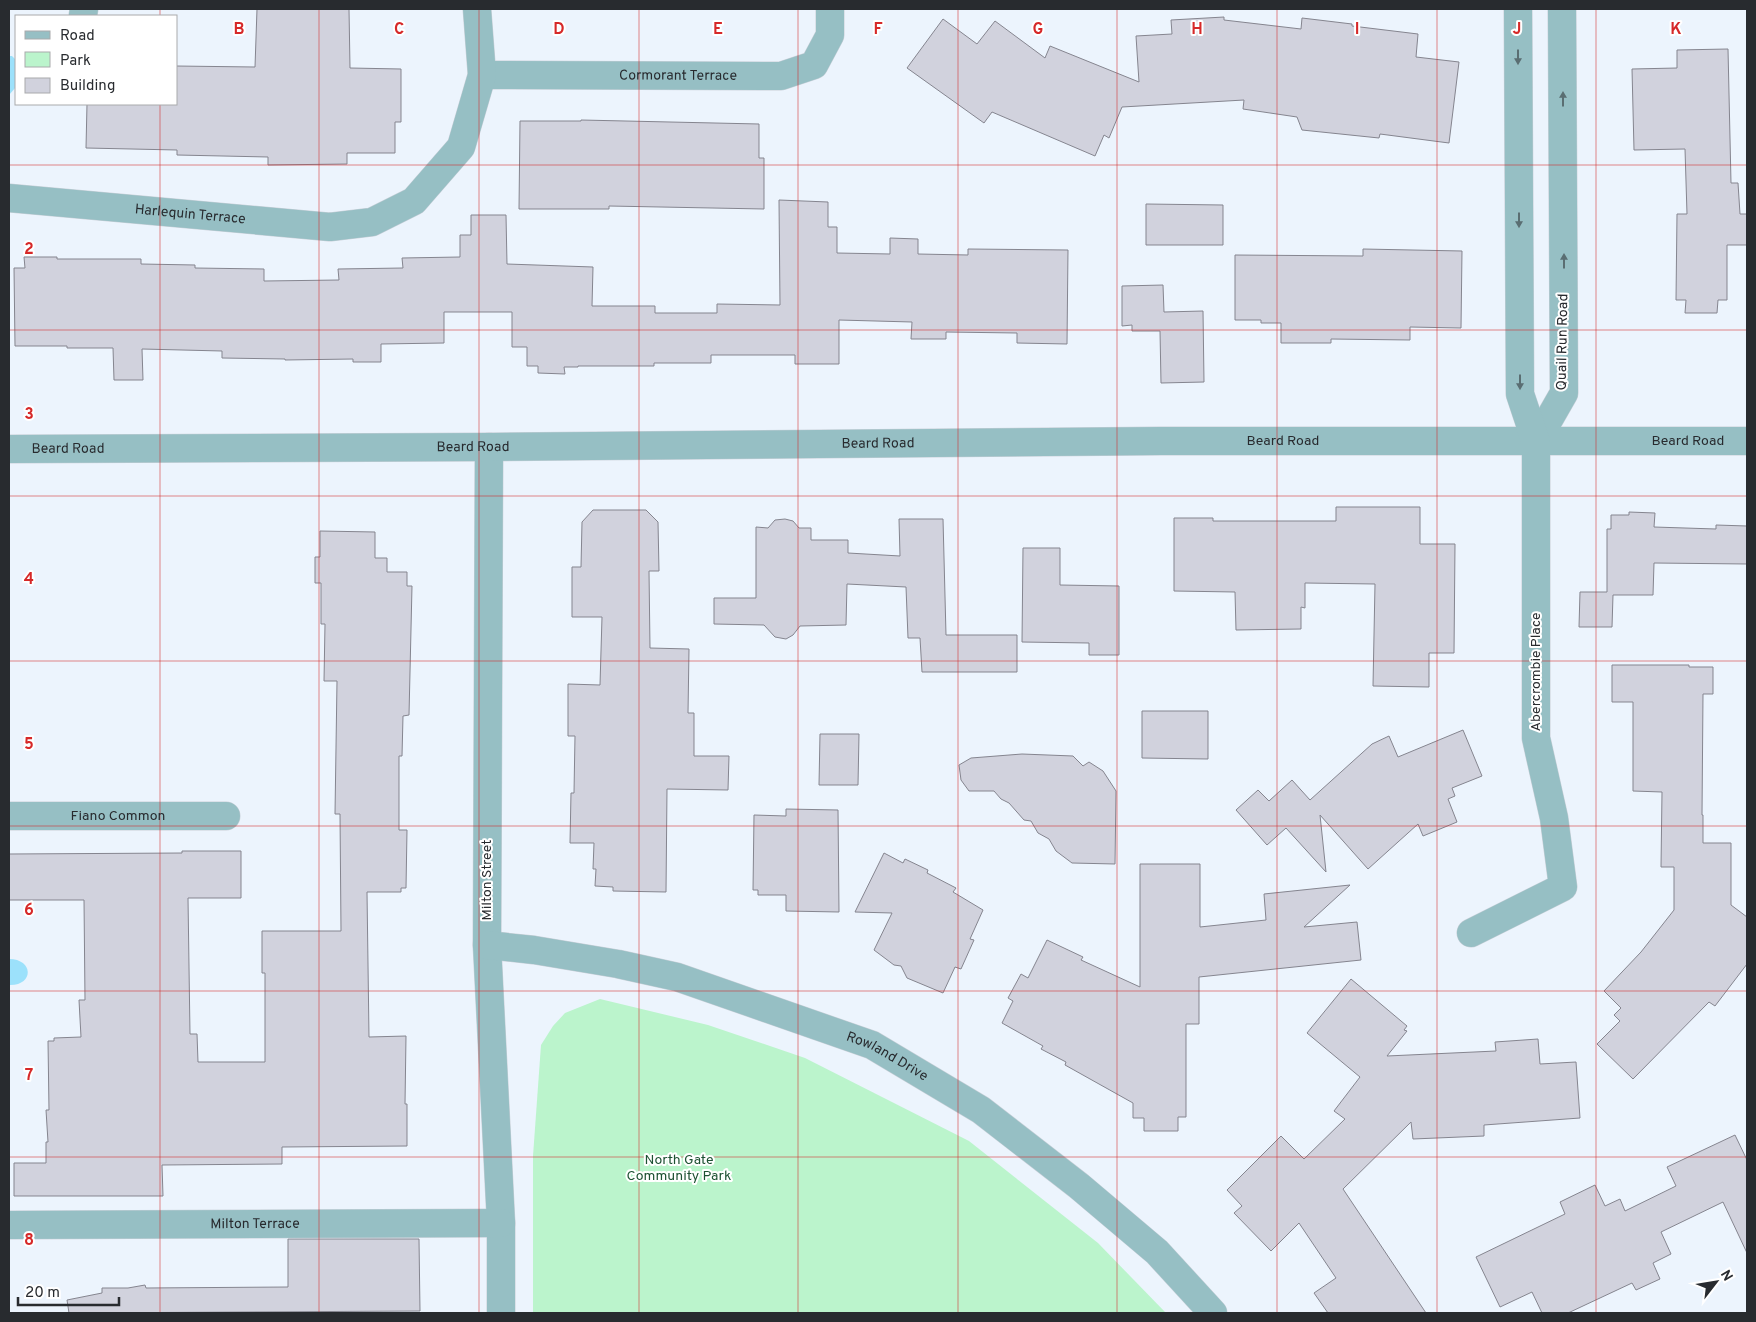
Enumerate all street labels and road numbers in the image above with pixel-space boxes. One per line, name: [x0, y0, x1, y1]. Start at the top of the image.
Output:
street label: Cormorant Terrace: [619, 67, 737, 84]
street label: Harlequin Terrace: [134, 201, 246, 228]
street label: Quail Run Road: [1554, 293, 1572, 391]
street label: Beard Road: [1246, 433, 1319, 450]
street label: Beard Road: [1651, 433, 1724, 450]
street label: Beard Road: [841, 435, 915, 452]
street label: Beard Road: [436, 438, 510, 456]
street label: Beard Road: [31, 440, 105, 457]
street label: Abercrombie Place: [1528, 612, 1545, 732]
street label: Fiano Common: [71, 808, 165, 825]
street label: Milton Street: [479, 839, 496, 921]
street label: Rowland Drive: [844, 1028, 931, 1085]
street label: Milton Terrace: [210, 1215, 300, 1233]

